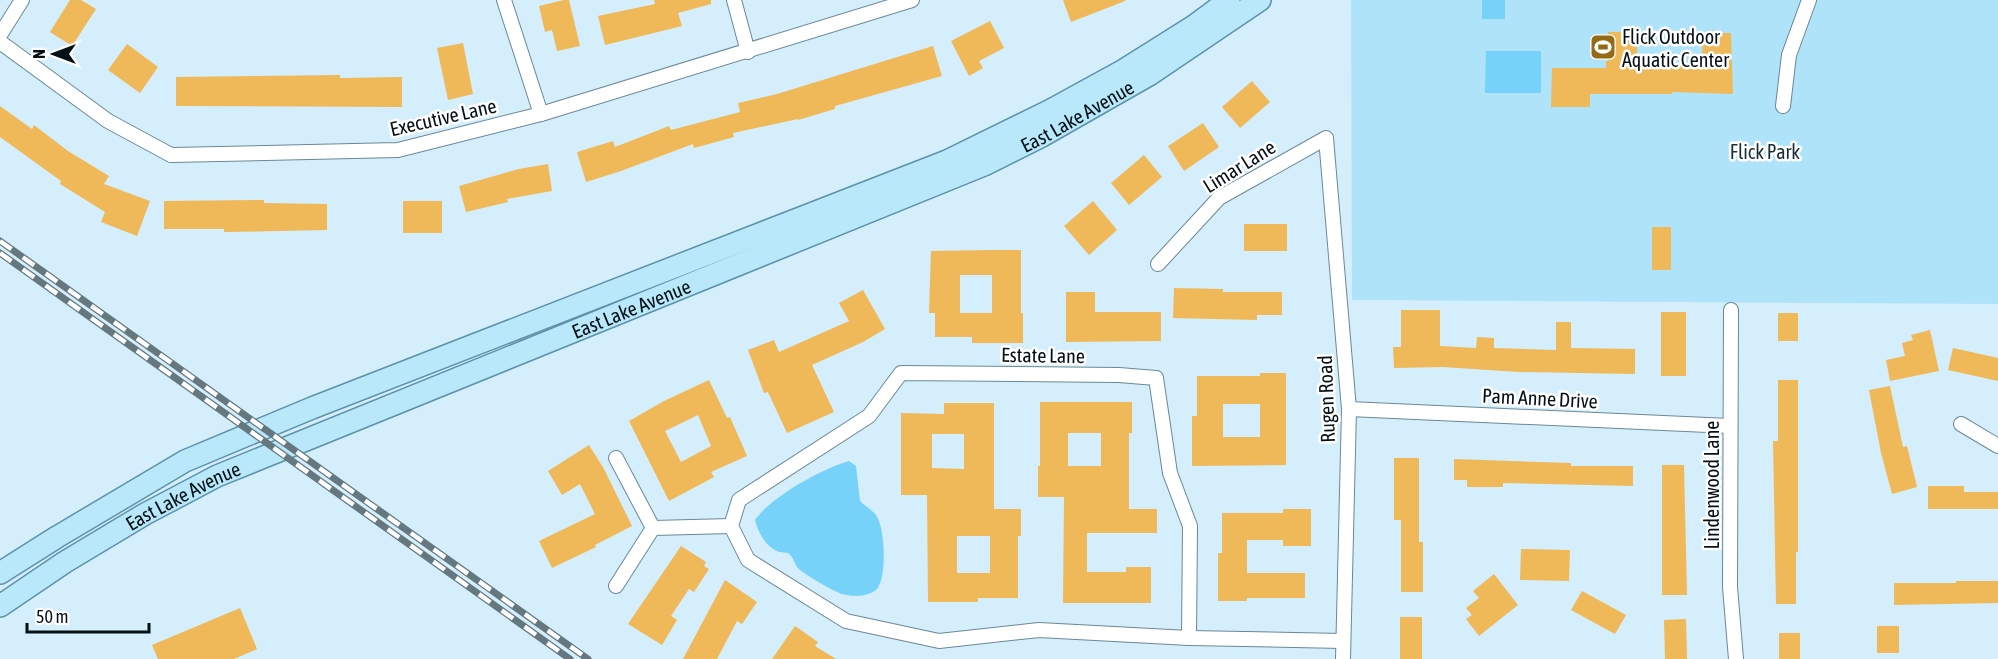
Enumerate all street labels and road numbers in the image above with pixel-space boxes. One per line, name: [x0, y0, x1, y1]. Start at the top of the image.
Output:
street label: East Lake Avenue: [1016, 75, 1138, 156]
street label: Executive Lane: [388, 94, 498, 140]
street label: Limar Lane: [1199, 135, 1279, 197]
street label: East Lake Avenue: [568, 274, 694, 342]
street label: Estate Lane: [1001, 343, 1085, 367]
street label: Rugen Road: [1313, 355, 1339, 443]
street label: Pam Anne Drive: [1482, 383, 1598, 413]
street label: Lindenwood Lane: [1700, 421, 1723, 549]
street label: East Lake Avenue: [121, 456, 243, 535]

